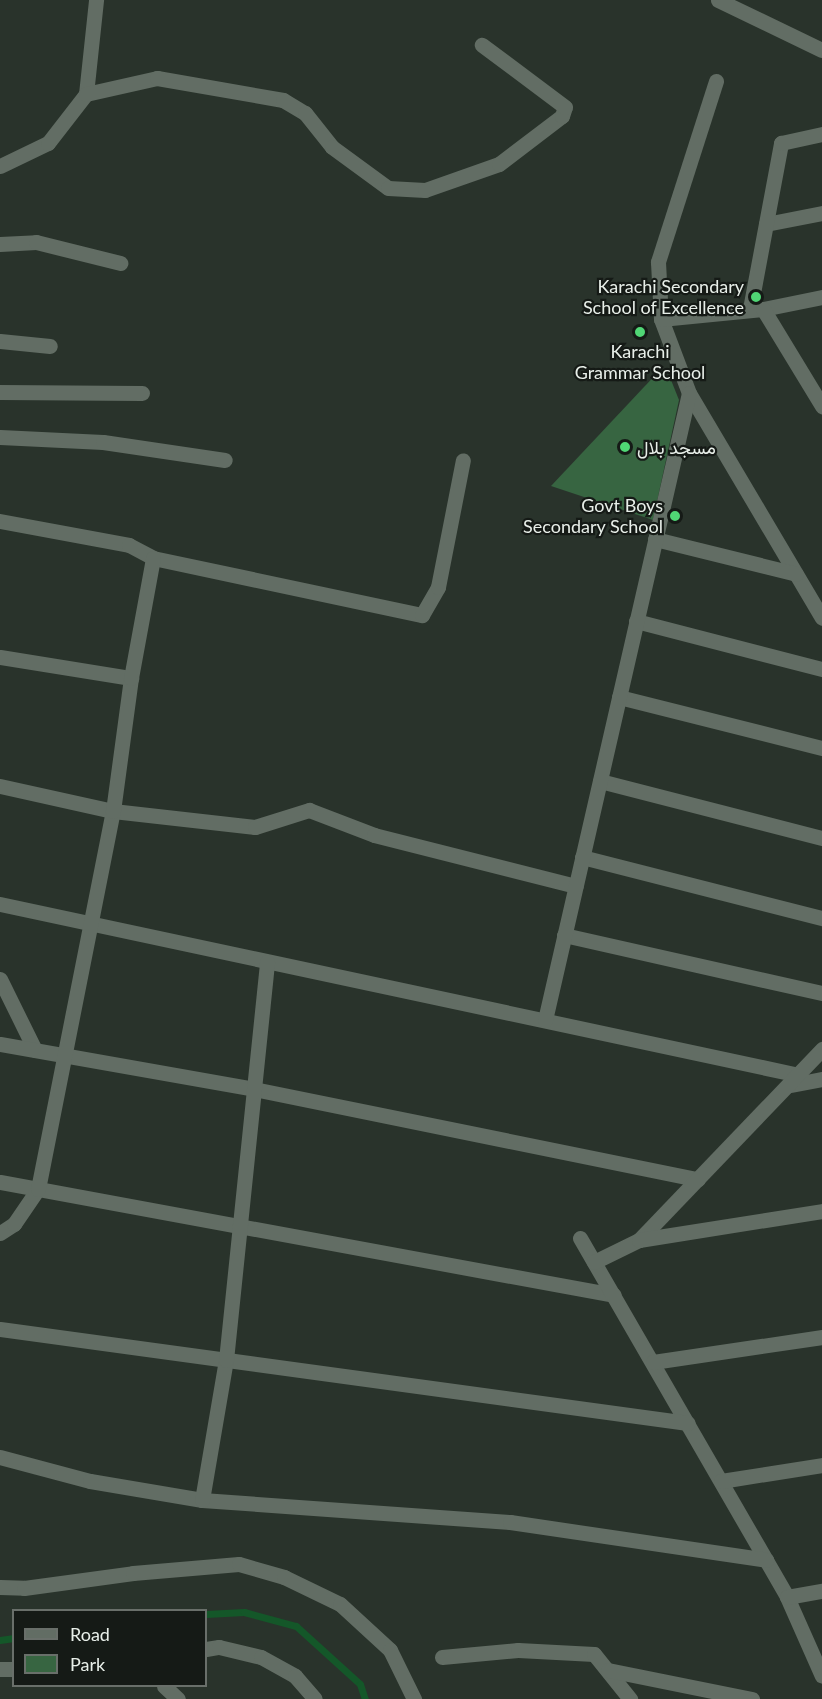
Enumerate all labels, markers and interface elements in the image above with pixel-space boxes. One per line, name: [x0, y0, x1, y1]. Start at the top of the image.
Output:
place label: Karachi Secondary School of Excellence: [583, 276, 744, 318]
marker: Karachi Secondary School of Excellence: [749, 290, 763, 304]
marker: Karachi Grammar School: [633, 325, 647, 339]
place label: Karachi Grammar School: [574, 341, 706, 384]
place label: مسجد بلال: [637, 436, 716, 458]
marker: مسجد بلال: [618, 440, 632, 454]
place label: Govt Boys Secondary School: [523, 495, 663, 538]
marker: Govt Boys Secondary School: [668, 509, 682, 523]
legend: [12, 1609, 207, 1687]
text: Road: [70, 1623, 110, 1645]
text: Park: [70, 1653, 105, 1675]

